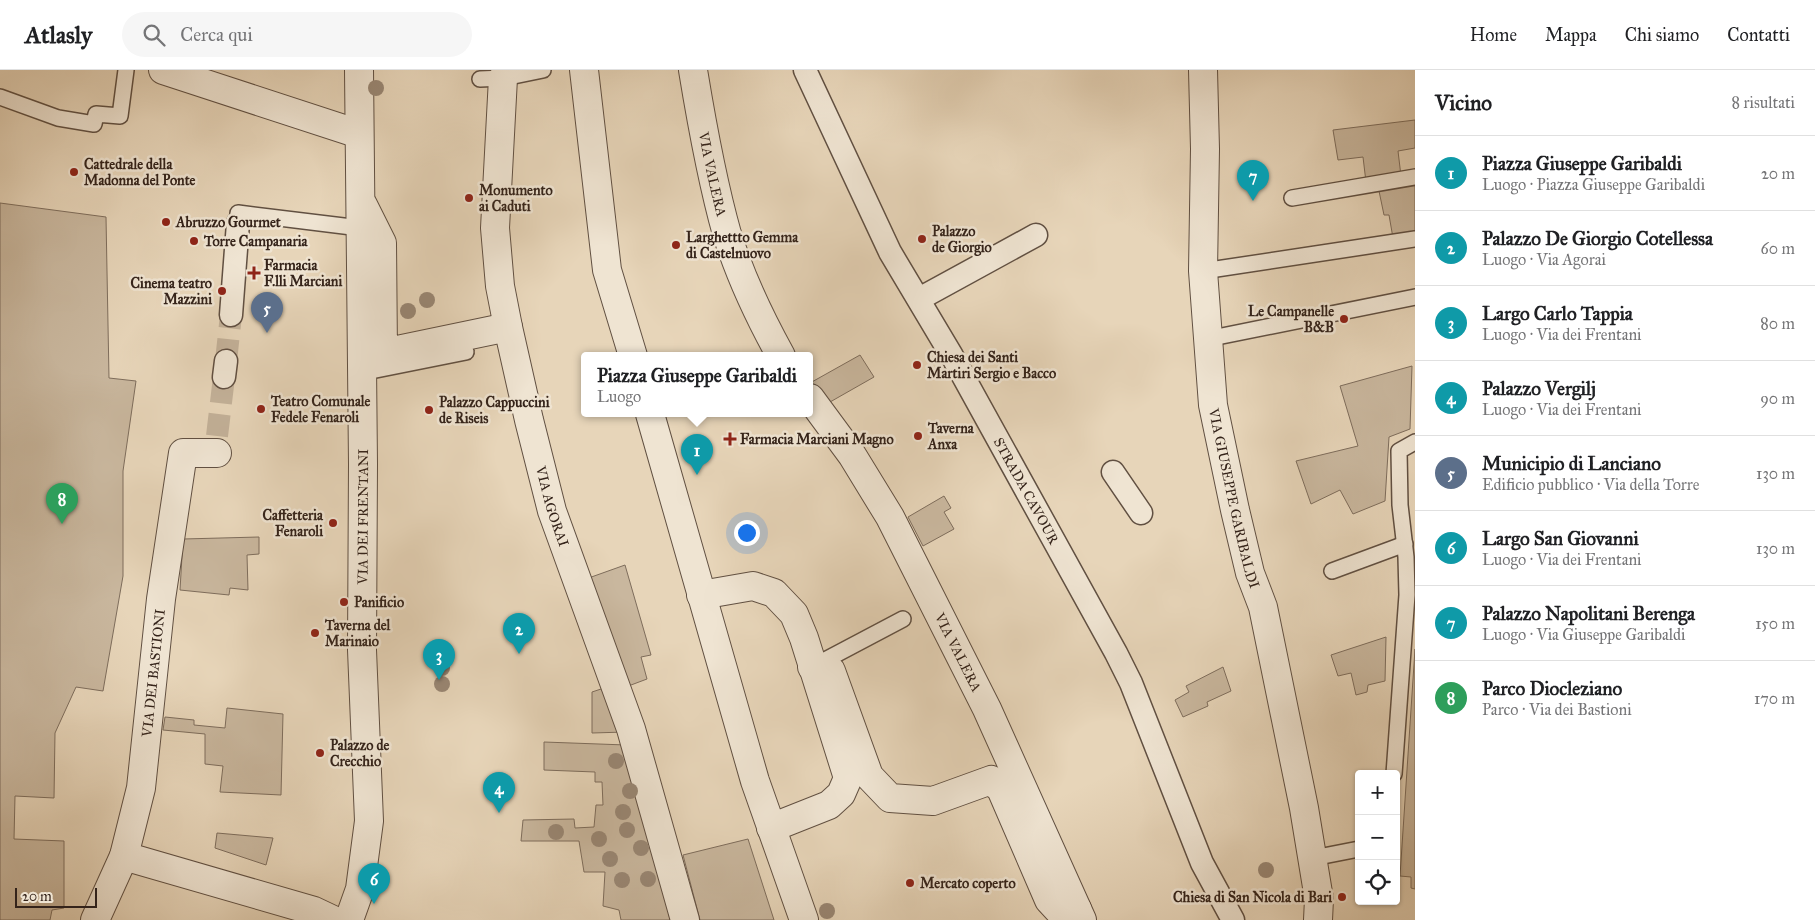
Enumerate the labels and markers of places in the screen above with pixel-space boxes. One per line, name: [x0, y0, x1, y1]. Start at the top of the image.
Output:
place label: Cattedrale della Madonna del Ponte: [84, 156, 196, 189]
pin: 7: [1237, 160, 1269, 201]
marker: Cattedrale della Madonna del Ponte: [68, 166, 80, 178]
place label: Monumento ai Caduti: [479, 182, 553, 215]
marker: Monumento ai Caduti: [463, 192, 475, 204]
place label: Abruzzo Gourmet: [175, 214, 281, 231]
marker: Abruzzo Gourmet: [160, 216, 172, 228]
place label: Palazzo de Giorgio: [932, 223, 992, 257]
place label: Larghettto Gemma di Castelnuovo: [686, 229, 799, 262]
place label: Torre Campanaria: [203, 233, 309, 251]
marker: Palazzo de Giorgio: [916, 233, 928, 245]
marker: Torre Campanaria: [188, 235, 200, 247]
marker: Larghettto Gemma di Castelnuovo: [670, 239, 682, 251]
place label: Farmacia F.lli Marciani: [264, 257, 342, 290]
marker: Farmacia F.lli Marciani: [248, 267, 260, 279]
place label: Cinema teatro Mazzini: [131, 275, 212, 308]
marker: Cinema teatro Mazzini: [216, 285, 228, 297]
pin: 5: [251, 292, 283, 333]
place label: Le Campanelle B&B: [1248, 303, 1334, 336]
marker: Le Campanelle B&B: [1338, 313, 1350, 325]
place label: Chiesa dei Santi Martiri Sergio e Bacco: [927, 349, 1056, 383]
marker: Chiesa dei Santi Martiri Sergio e Bacco: [911, 359, 923, 371]
place label: Teatro Comunale Fedele Fenaroli: [270, 393, 371, 426]
place label: Palazzo Cappuccini de Riseis: [439, 394, 550, 427]
marker: Teatro Comunale Fedele Fenaroli: [255, 403, 267, 415]
marker: Palazzo Cappuccini de Riseis: [423, 404, 435, 416]
place label: Taverna Anxa: [927, 420, 975, 453]
marker: Taverna Anxa: [912, 430, 924, 442]
place label: Farmacia Marciani Magno: [740, 431, 894, 449]
marker: Farmacia Marciani Magno: [724, 433, 736, 445]
pin: 1: [681, 434, 713, 475]
pin: 8: [46, 483, 78, 524]
place label: Caffetteria Fenaroli: [263, 507, 324, 540]
marker: Caffetteria Fenaroli: [327, 517, 339, 529]
place label: Panificio: [354, 594, 404, 611]
marker: Panificio: [338, 596, 350, 608]
pin: 2: [503, 613, 535, 654]
place label: Taverna del Marinaio: [324, 617, 392, 650]
marker: Taverna del Marinaio: [309, 627, 321, 639]
pin: 3: [423, 639, 455, 680]
place label: Palazzo de Crecchio: [330, 737, 390, 770]
marker: Palazzo de Crecchio: [314, 747, 326, 759]
pin: 4: [483, 772, 515, 813]
pin: 6: [358, 863, 390, 904]
place label: Mercato coperto: [920, 875, 1016, 893]
marker: Mercato coperto: [904, 877, 916, 889]
place label: Chiesa di San Nicola di Bari: [1173, 889, 1332, 906]
marker: Chiesa di San Nicola di Bari: [1336, 891, 1348, 903]

